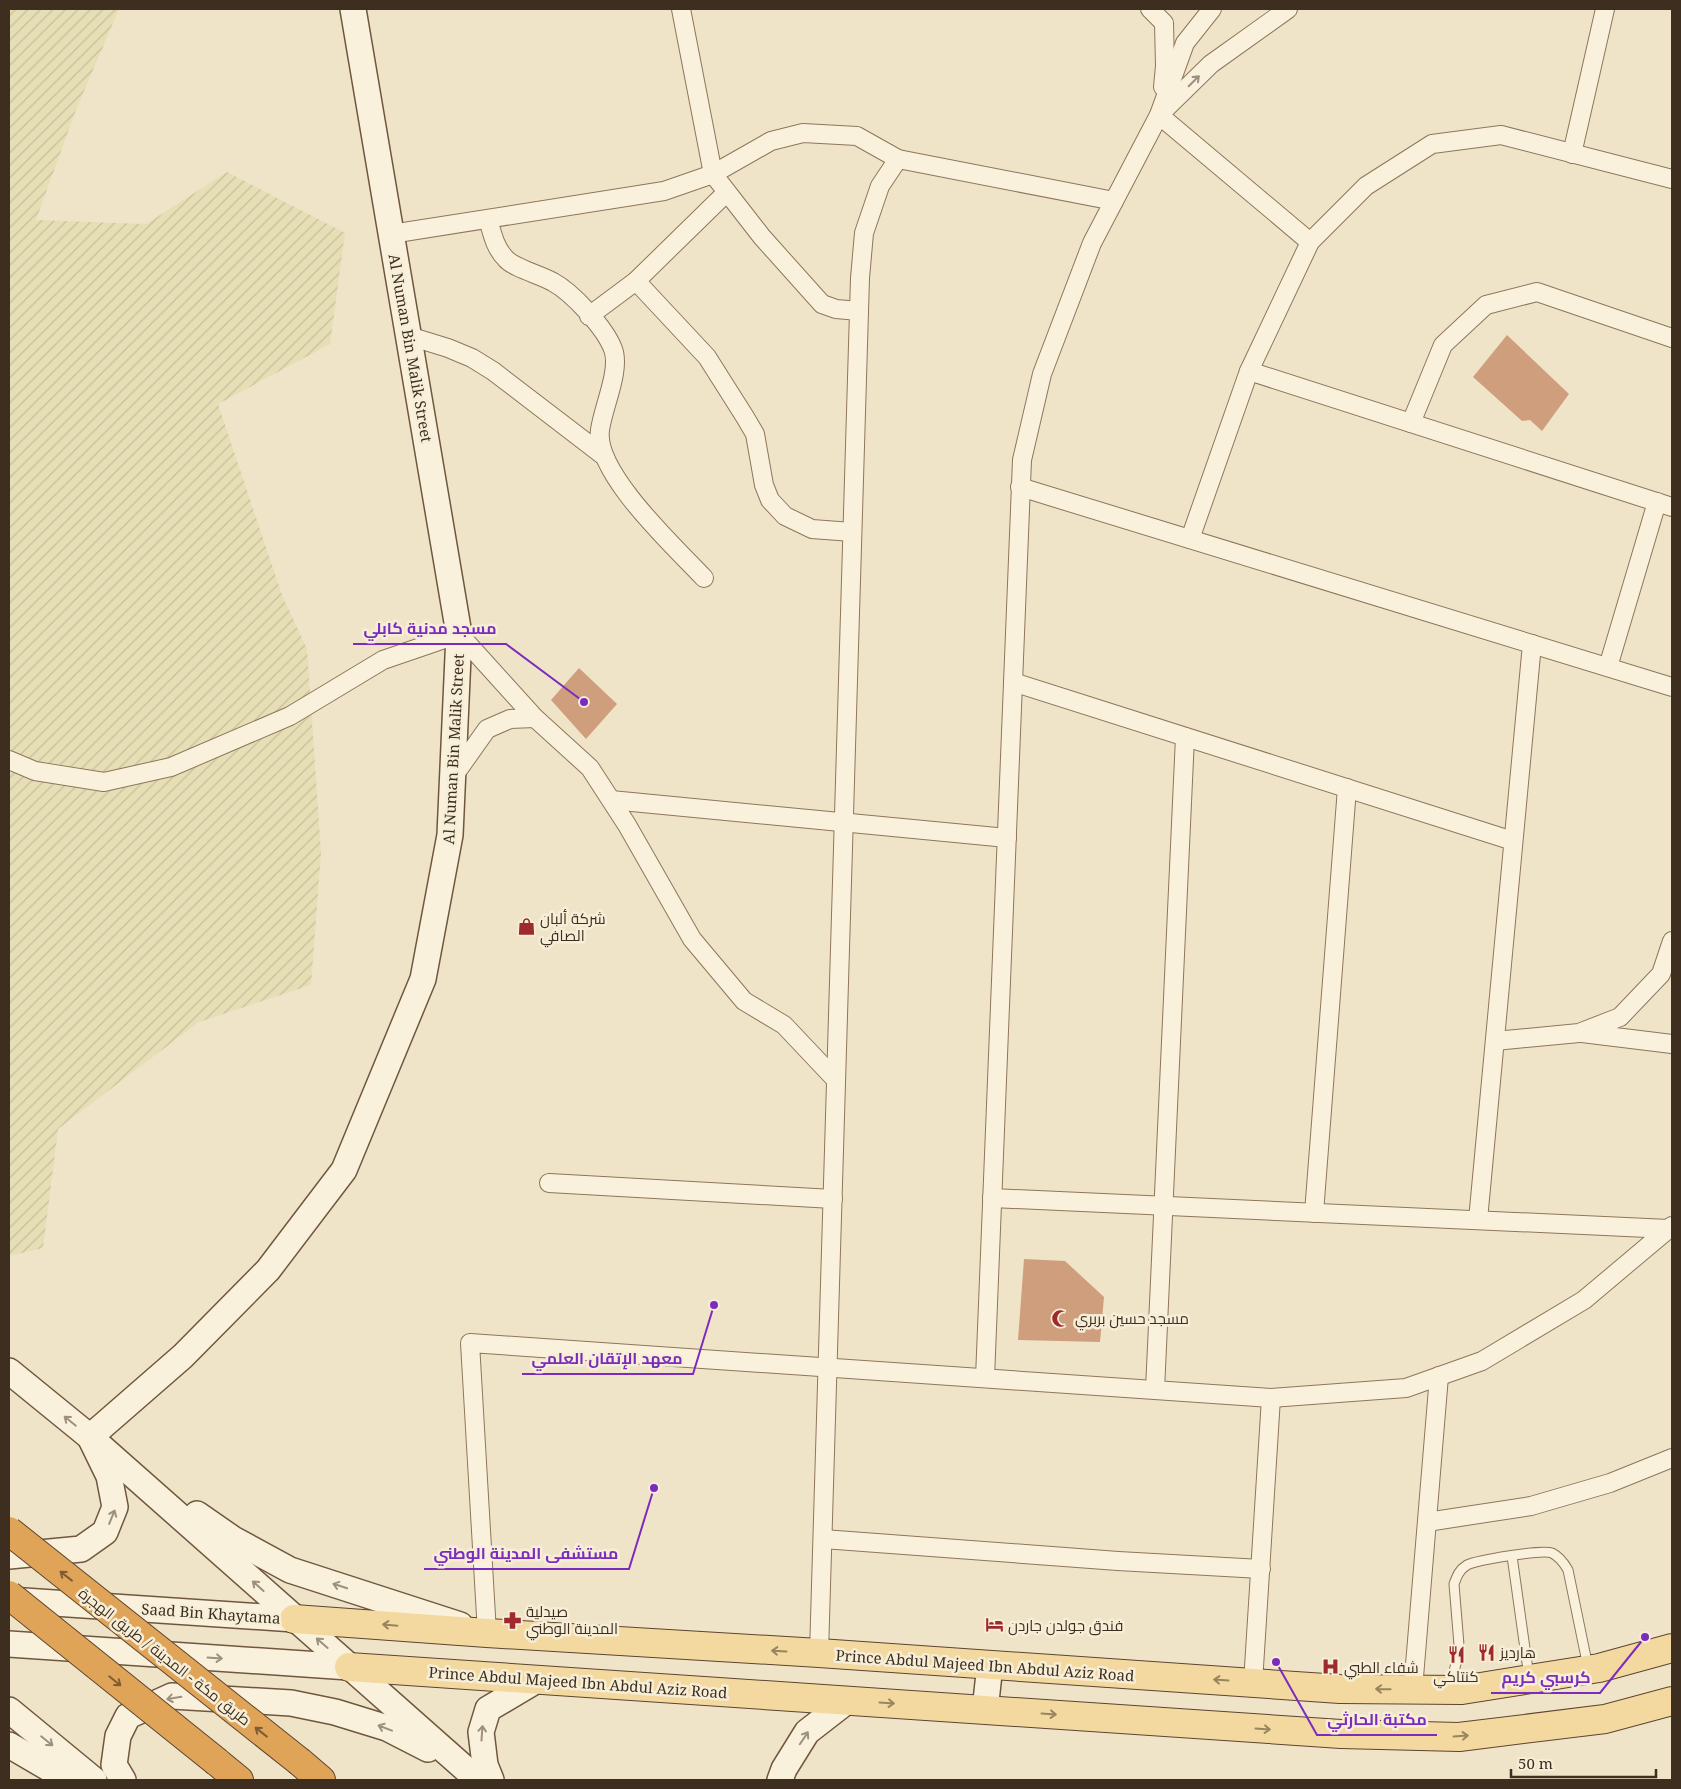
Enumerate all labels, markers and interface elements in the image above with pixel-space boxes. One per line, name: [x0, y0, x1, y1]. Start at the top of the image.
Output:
one-way arrow: [1188, 75, 1200, 87]
street label: Al Numan Bin Malik Street: [385, 252, 437, 444]
callout: مسجد مدنية كابلي: [353, 613, 506, 644]
text: مسجد مدنية كابلي: [363, 617, 497, 641]
street label: Al Numan Bin Malik Street: [438, 653, 468, 845]
place label: شركة ألبان الصافي: [540, 908, 606, 948]
shop icon: شركة ألبان الصافي: [516, 917, 536, 937]
mosque icon: مسجد حسين بربري: [1051, 1308, 1071, 1328]
place label: مسجد حسين بربري: [1075, 1308, 1189, 1331]
callout: معهد الإتقان العلمي: [522, 1343, 693, 1374]
text: معهد الإتقان العلمي: [532, 1347, 683, 1371]
one-way arrow: [64, 1416, 77, 1427]
one-way arrow: [107, 1510, 117, 1525]
callout: مستشفى المدينة الوطني: [424, 1538, 629, 1569]
text: مستشفى المدينة الوطني: [434, 1542, 618, 1566]
one-way arrow: [60, 1571, 73, 1582]
one-way arrow: [252, 1581, 265, 1592]
one-way arrow: [333, 1581, 349, 1591]
street label: طريق مكة - المدينة / طريق الهجرة: [74, 1583, 255, 1730]
street label: Saad Bin Khaytama: [141, 1598, 281, 1628]
place label: صيدلية المدينة الوطني: [526, 1601, 618, 1641]
pharmacy icon: صيدلية المدينة الوطني: [502, 1610, 522, 1630]
hotel icon: فندق جولدن جاردن: [984, 1615, 1004, 1635]
place label: فندق جولدن جاردن: [1008, 1615, 1123, 1636]
one-way arrow: [382, 1621, 398, 1630]
one-way arrow: [315, 1637, 328, 1649]
restaurant icon: هارديز: [1476, 1642, 1496, 1662]
place label: هارديز: [1499, 1642, 1536, 1662]
street label: Prince Abdul Majeed Ibn Abdul Aziz Road: [835, 1645, 1135, 1685]
restaurant icon: كنتاكي: [1446, 1645, 1466, 1665]
one-way arrow: [771, 1646, 787, 1656]
one-way arrow: [206, 1653, 222, 1663]
hospital icon: شفاء الطبي: [1320, 1657, 1340, 1677]
place label: شفاء الطبي: [1344, 1657, 1419, 1680]
street label: Prince Abdul Majeed Ibn Abdul Aziz Road: [428, 1662, 728, 1702]
callout: كرسبي كريم: [1491, 1662, 1600, 1693]
place label: كنتاكي: [1433, 1666, 1479, 1689]
text: كرسبي كريم: [1502, 1666, 1591, 1690]
one-way arrow: [108, 1675, 121, 1686]
one-way arrow: [1213, 1676, 1229, 1685]
one-way arrow: [1375, 1684, 1392, 1694]
one-way arrow: [166, 1693, 182, 1703]
one-way arrow: [878, 1699, 894, 1708]
callout: مكتبة الحارثي: [1317, 1704, 1437, 1735]
text: مكتبة الحارثي: [1327, 1708, 1427, 1732]
one-way arrow: [1040, 1710, 1056, 1719]
one-way arrow: [378, 1723, 393, 1732]
one-way arrow: [1255, 1724, 1271, 1733]
one-way arrow: [478, 1726, 487, 1742]
one-way arrow: [255, 1727, 268, 1738]
one-way arrow: [798, 1731, 809, 1745]
one-way arrow: [1452, 1732, 1468, 1741]
one-way arrow: [40, 1736, 53, 1747]
scale bar: [1511, 1746, 1656, 1778]
text: 50 m: [1518, 1753, 1553, 1773]

